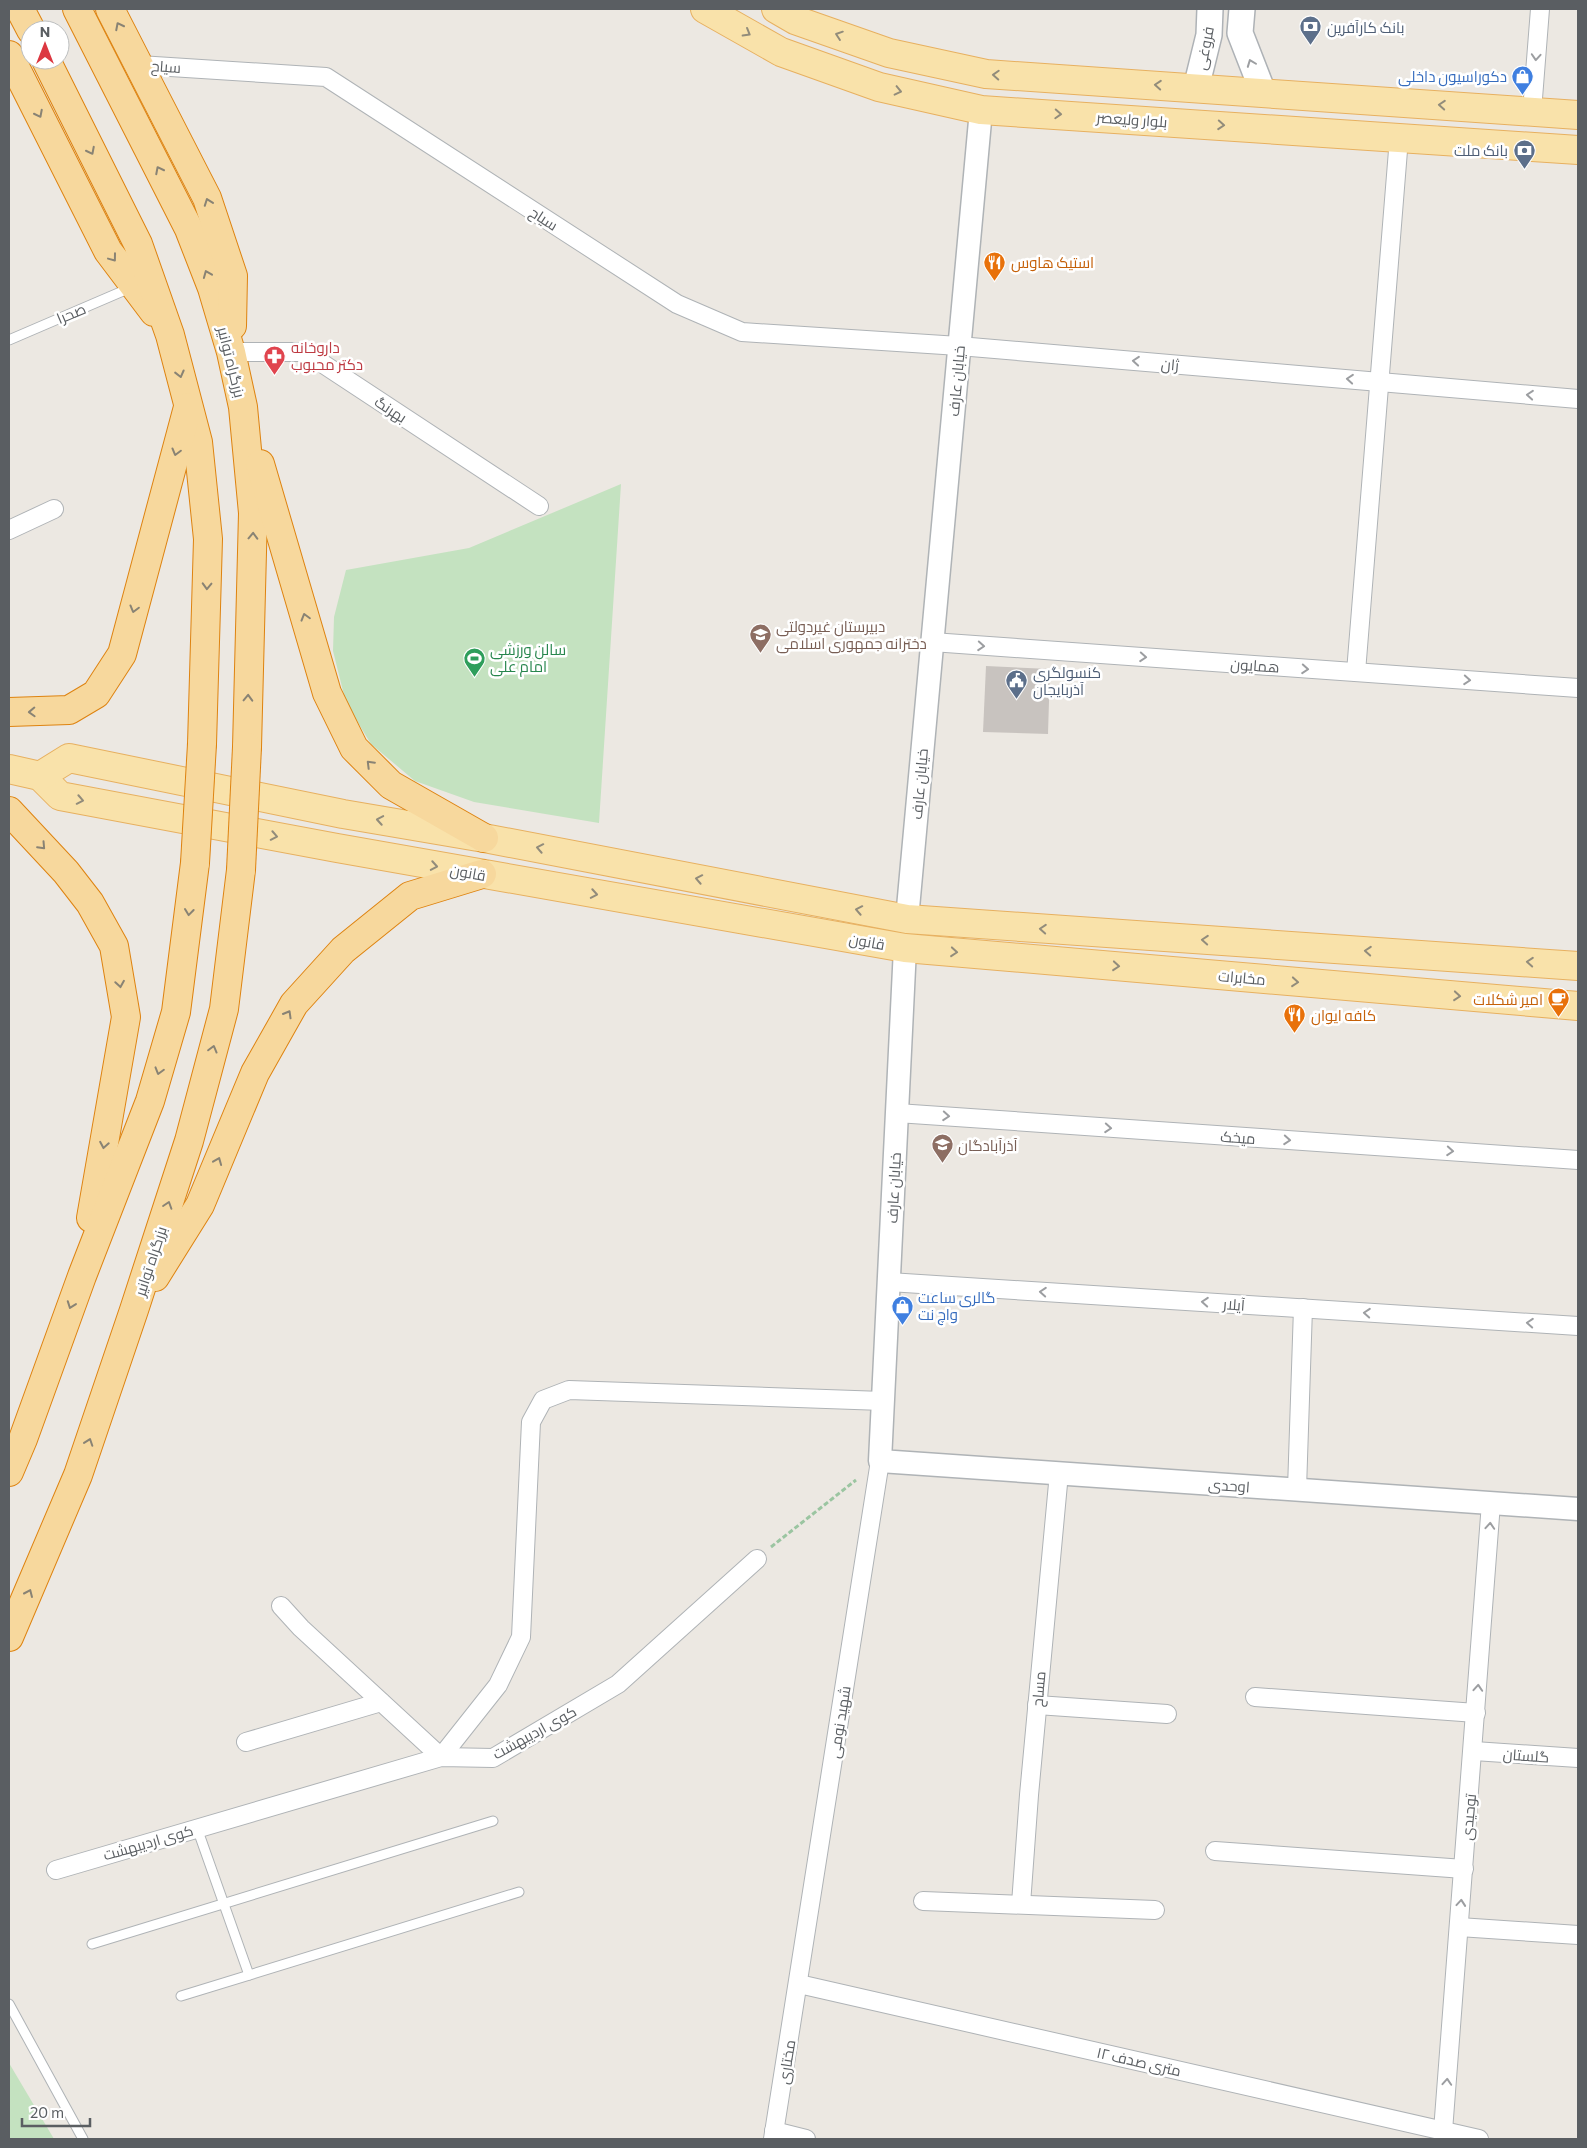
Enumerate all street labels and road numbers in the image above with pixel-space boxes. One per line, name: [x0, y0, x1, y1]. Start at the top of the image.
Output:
street label: فروغى: [1191, 25, 1219, 72]
street label: سیاح: [150, 56, 182, 79]
street label: بلوار ولیعصر: [1095, 107, 1168, 131]
street label: سیاح: [525, 202, 561, 236]
street label: صحرا: [54, 299, 89, 328]
street label: بزرگراه توانیر: [213, 324, 249, 400]
street label: خیابان عارف: [944, 345, 970, 417]
street label: ژان: [1160, 354, 1180, 376]
street label: بهرنگ: [370, 392, 410, 428]
street label: همایون: [1230, 654, 1280, 678]
street label: خیابان عارف: [907, 748, 933, 820]
street label: قانون: [448, 860, 487, 886]
street label: قانون: [847, 929, 886, 955]
street label: مخابرات: [1217, 966, 1266, 989]
street label: میخک: [1220, 1127, 1256, 1147]
street label: خیابان عارف: [882, 1152, 906, 1224]
street label: بزرگراه توانیر: [130, 1224, 171, 1299]
street label: آیلار: [1221, 1294, 1246, 1315]
street label: اوحدی: [1207, 1475, 1251, 1497]
street label: مساح: [1027, 1670, 1052, 1708]
street label: شهید نومی: [824, 1684, 856, 1760]
street label: کوی اردیبهشت: [489, 1702, 580, 1764]
street label: گلستان: [1502, 1744, 1550, 1768]
street label: توحیدی: [1457, 1793, 1481, 1841]
street label: کوی اردیبهشت: [101, 1821, 196, 1865]
street label: مختاری: [774, 2038, 800, 2086]
street label: ۱۲ متری صدف: [1095, 2043, 1183, 2081]

